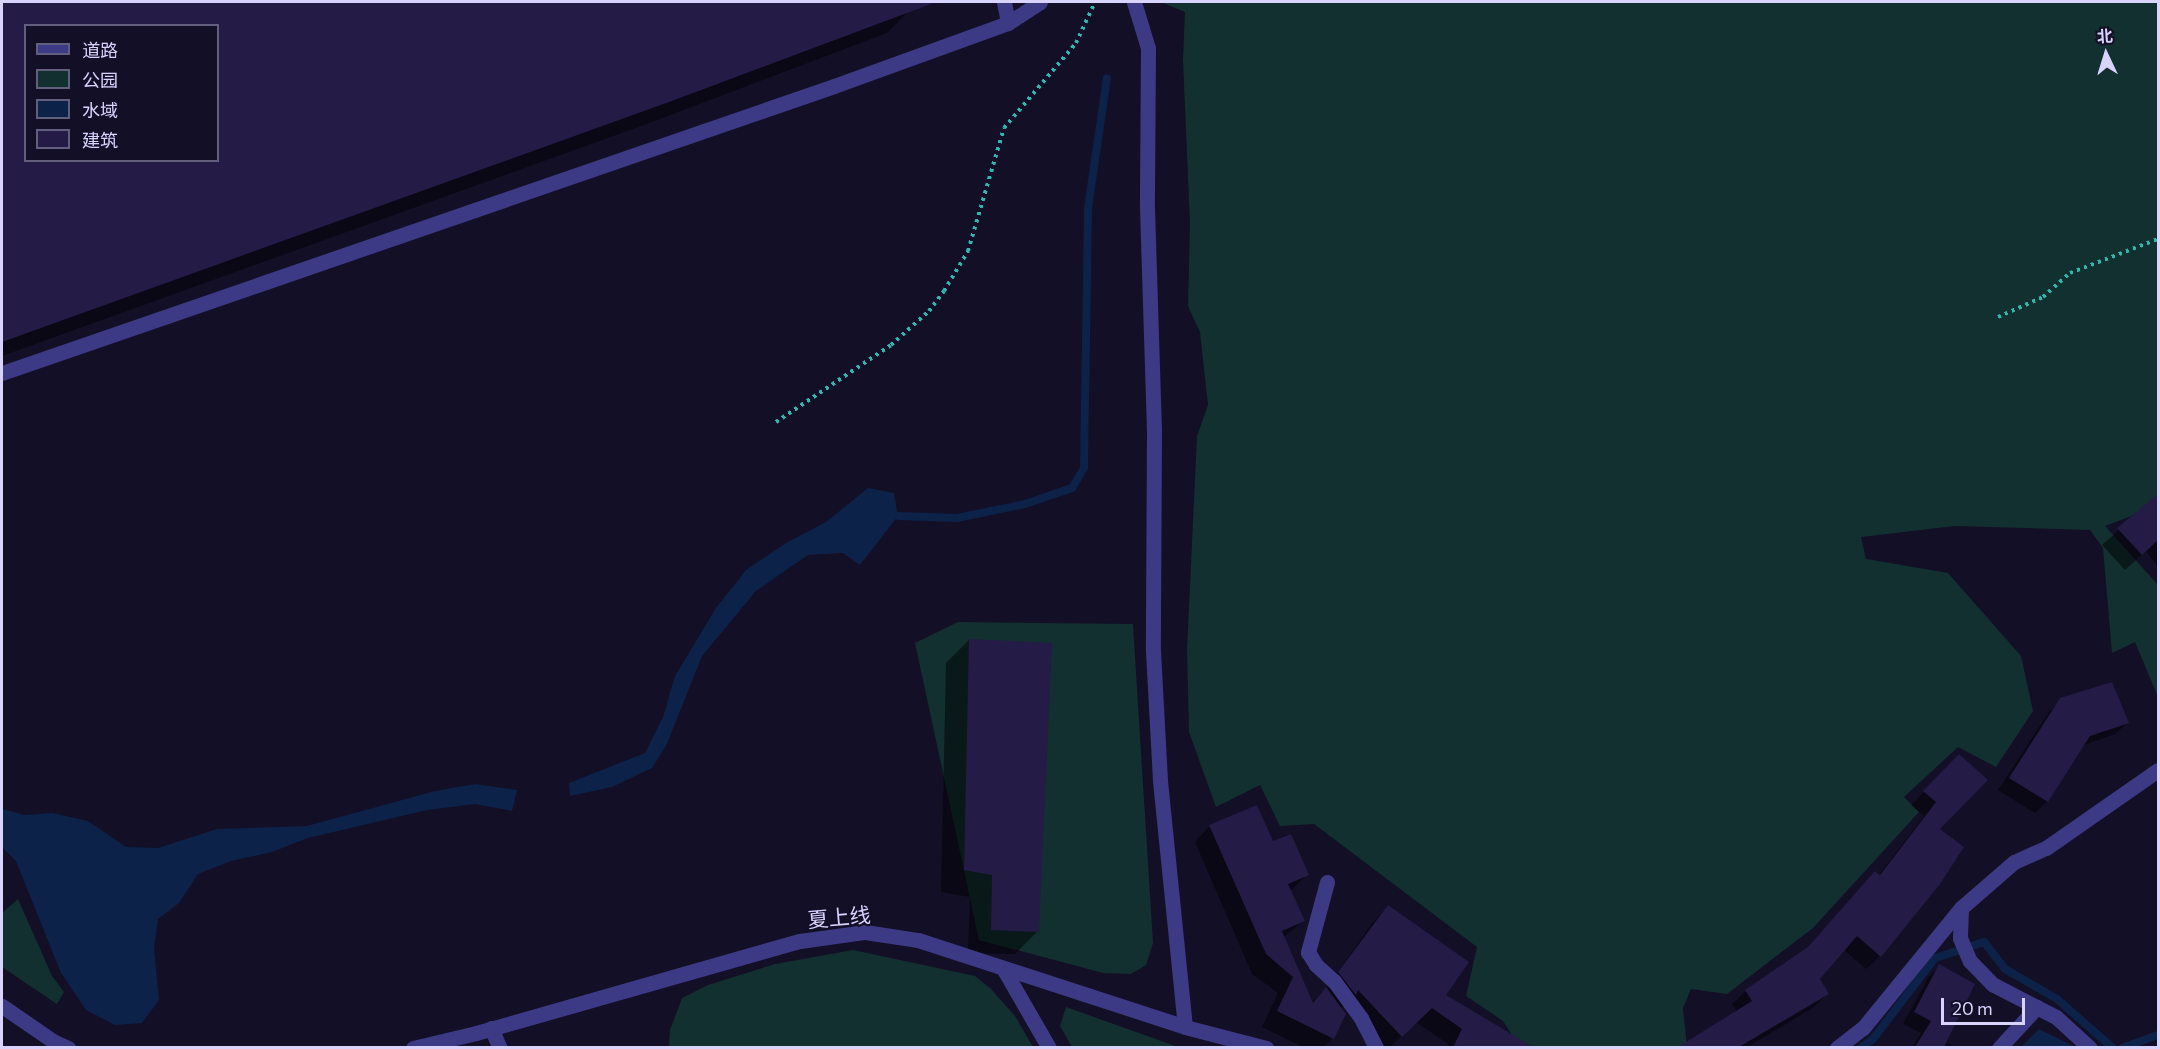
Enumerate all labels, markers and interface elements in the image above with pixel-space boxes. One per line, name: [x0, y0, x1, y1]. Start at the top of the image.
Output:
legend: [24, 24, 219, 162]
north arrow: [2076, 24, 2136, 84]
text: 北: [2096, 26, 2113, 46]
text: 道路: [82, 39, 118, 61]
text: 公园: [82, 69, 118, 91]
text: 水域: [82, 99, 118, 121]
text: 建筑: [82, 129, 118, 151]
street label: 夏上线: [807, 902, 871, 932]
scale bar: [1944, 986, 2028, 1024]
text: 20 m: [1952, 997, 1993, 1019]

